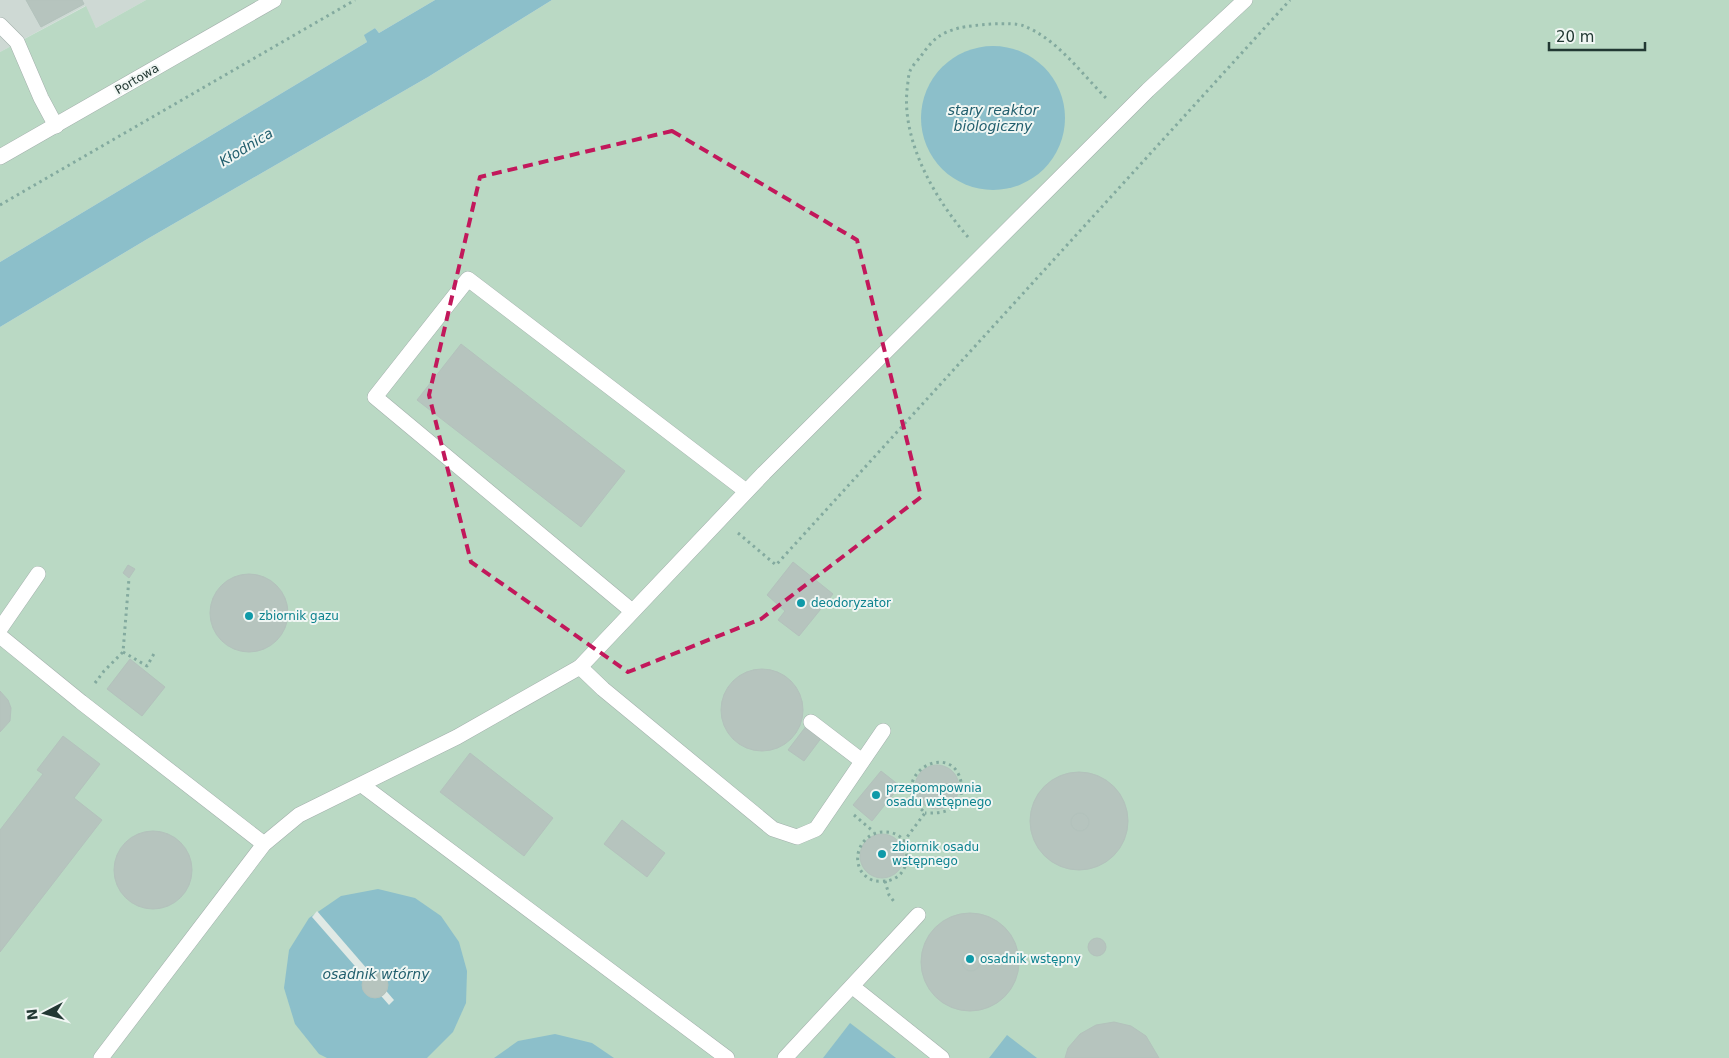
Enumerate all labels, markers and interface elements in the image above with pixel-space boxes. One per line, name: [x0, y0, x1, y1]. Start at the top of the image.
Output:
scale bar: [1549, 20, 1645, 52]
text: 20 m: [1556, 28, 1594, 46]
street label: Portowa: [113, 61, 161, 97]
water label: stary reaktor biologiczny: [948, 102, 1040, 134]
water label: Kłodnica: [216, 125, 276, 169]
place label: deodoryzator: [811, 596, 891, 610]
marker: deodoryzator: [795, 597, 807, 609]
place label: zbiornik gazu: [259, 609, 339, 623]
marker: zbiornik gazu: [243, 610, 255, 622]
place label: przepompownia osadu wstępnego: [886, 781, 992, 809]
marker: przepompownia osadu wstępnego: [870, 789, 882, 801]
place label: zbiornik osadu wstępnego: [892, 840, 979, 868]
marker: zbiornik osadu wstępnego: [876, 848, 888, 860]
place label: osadnik wstępny: [980, 952, 1081, 966]
marker: osadnik wstępny: [964, 953, 976, 965]
water label: osadnik wtórny: [322, 966, 430, 982]
north arrow: [20, 988, 70, 1038]
text: N: [24, 1008, 41, 1021]

